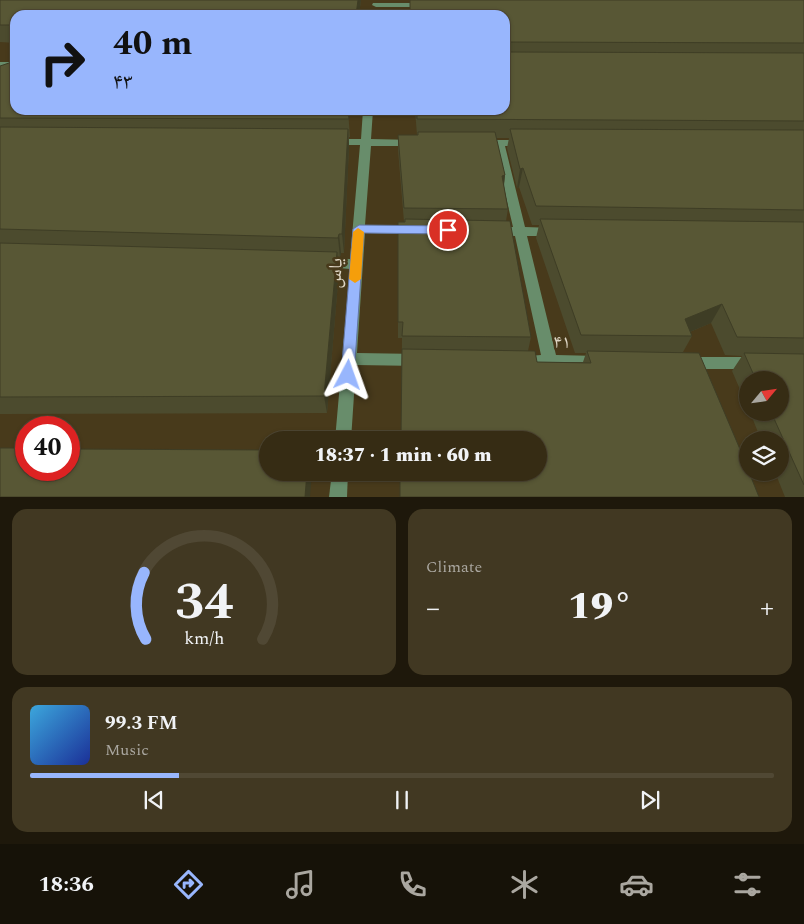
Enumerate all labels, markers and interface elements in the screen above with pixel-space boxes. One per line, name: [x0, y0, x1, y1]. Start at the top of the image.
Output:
text: 40 m: [113, 17, 193, 70]
icon: right: [30, 30, 95, 95]
text: ۴۳: [113, 66, 133, 99]
pin: [427, 209, 469, 251]
icon: arrive: [434, 216, 462, 244]
street label: یاس: [320, 257, 351, 289]
street label: ۴۱: [553, 328, 571, 357]
position arrow: [321, 348, 373, 400]
north arrow: [739, 371, 789, 421]
map controls: [739, 371, 789, 481]
speed limit sign: 40: [15, 416, 80, 481]
button: layers: [739, 431, 789, 481]
text: 18:37 · 1 min · 60 m: [314, 441, 492, 470]
text: Climate: [426, 555, 482, 579]
text: 34: [175, 563, 233, 642]
text: 19°: [568, 578, 632, 636]
text: −: [426, 587, 440, 630]
text: +: [760, 587, 774, 630]
text: km/h: [184, 625, 224, 652]
text: 99.3 FM: [105, 709, 178, 738]
text: Music: [105, 738, 149, 762]
icon: previous: [140, 786, 168, 814]
icon: pause: [388, 786, 416, 814]
icon: next: [636, 786, 664, 814]
icon: directions: [171, 867, 206, 902]
icon: music: [283, 867, 318, 902]
icon: phone: [395, 867, 430, 902]
icon: climate: [507, 867, 542, 902]
icon: car: [619, 867, 654, 902]
icon: filters: [730, 867, 765, 902]
text: 18:36: [38, 868, 94, 901]

